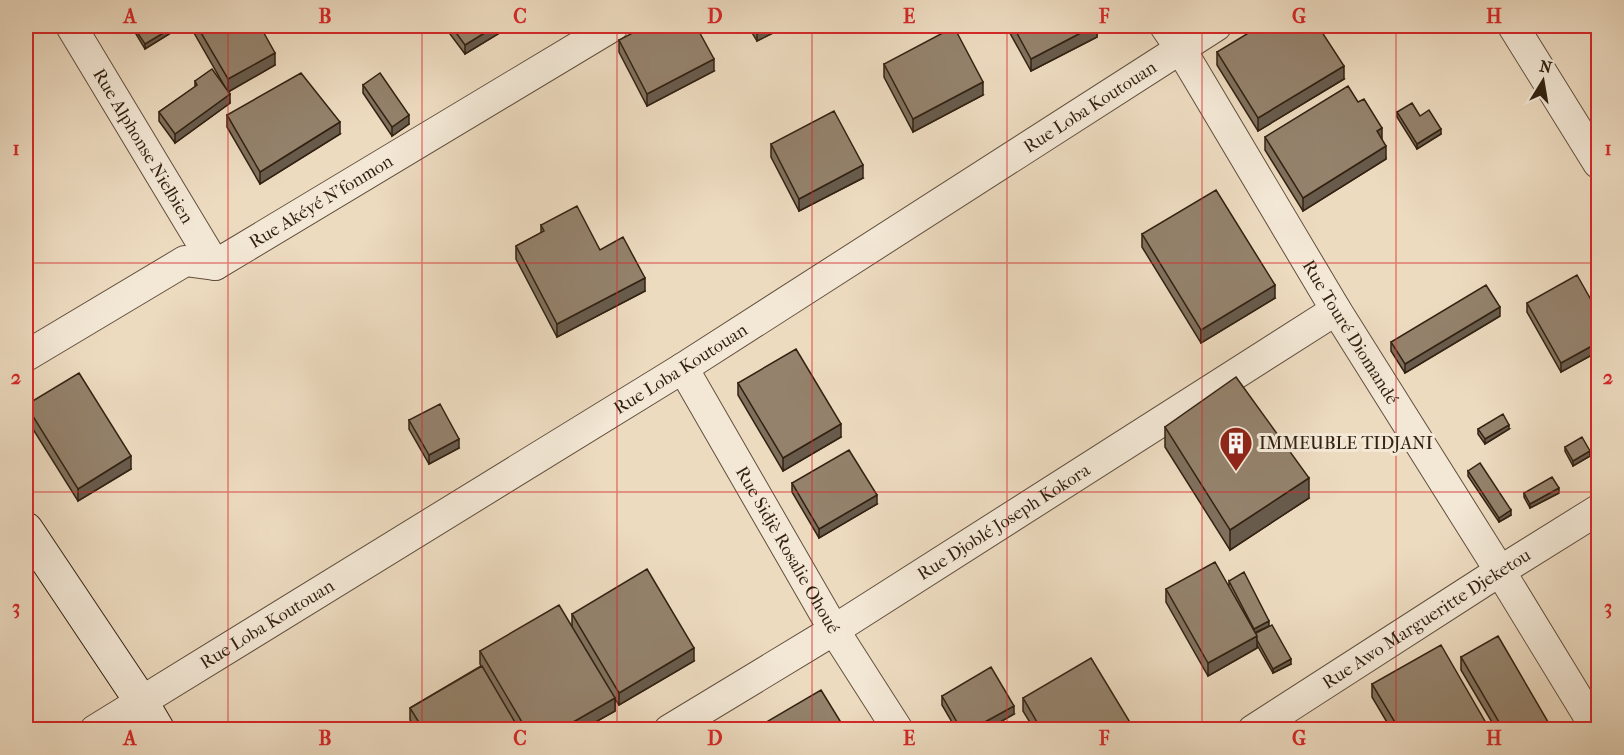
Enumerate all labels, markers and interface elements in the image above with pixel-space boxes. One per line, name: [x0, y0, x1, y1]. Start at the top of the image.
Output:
text: A: [122, 5, 138, 28]
text: B: [318, 5, 332, 28]
text: C: [513, 5, 527, 28]
text: D: [707, 5, 723, 28]
text: E: [903, 5, 915, 28]
text: F: [1098, 5, 1110, 28]
text: G: [1292, 5, 1306, 28]
text: H: [1486, 5, 1502, 28]
north arrow: [1513, 51, 1573, 111]
text: N: [1538, 56, 1554, 77]
street label: Rue Loba Koutouan: [1020, 57, 1161, 158]
street label: Rue Alphonse Nielbien: [88, 65, 198, 228]
text: 1: [12, 137, 20, 160]
text: 1: [1604, 137, 1612, 160]
street label: Rue Akéyé N'fonmon: [245, 150, 397, 253]
street label: Rue Touré Diomandé: [1298, 256, 1403, 409]
street label: Rue Loba Koutouan: [610, 319, 752, 419]
text: 2: [11, 366, 21, 389]
text: 2: [1603, 366, 1613, 389]
building icon: IMMEUBLE TIDJANI: [1218, 425, 1254, 472]
place label: IMMEUBLE TIDJANI: [1259, 433, 1433, 454]
street label: Rue Djoblé Joseph Kokora: [914, 459, 1095, 585]
street label: Rue Sidjè Rosalie Ohoué: [731, 463, 844, 638]
street label: Rue Awo Margueritte Djeketou: [1319, 545, 1535, 694]
street label: Rue Loba Koutouan: [196, 575, 339, 674]
text: 3: [12, 596, 20, 619]
text: 3: [1604, 596, 1612, 619]
text: A: [122, 727, 138, 750]
text: B: [318, 727, 332, 750]
text: C: [513, 727, 527, 750]
text: D: [707, 727, 723, 750]
text: E: [903, 727, 915, 750]
text: F: [1098, 727, 1110, 750]
text: G: [1292, 727, 1306, 750]
text: H: [1486, 727, 1502, 750]

